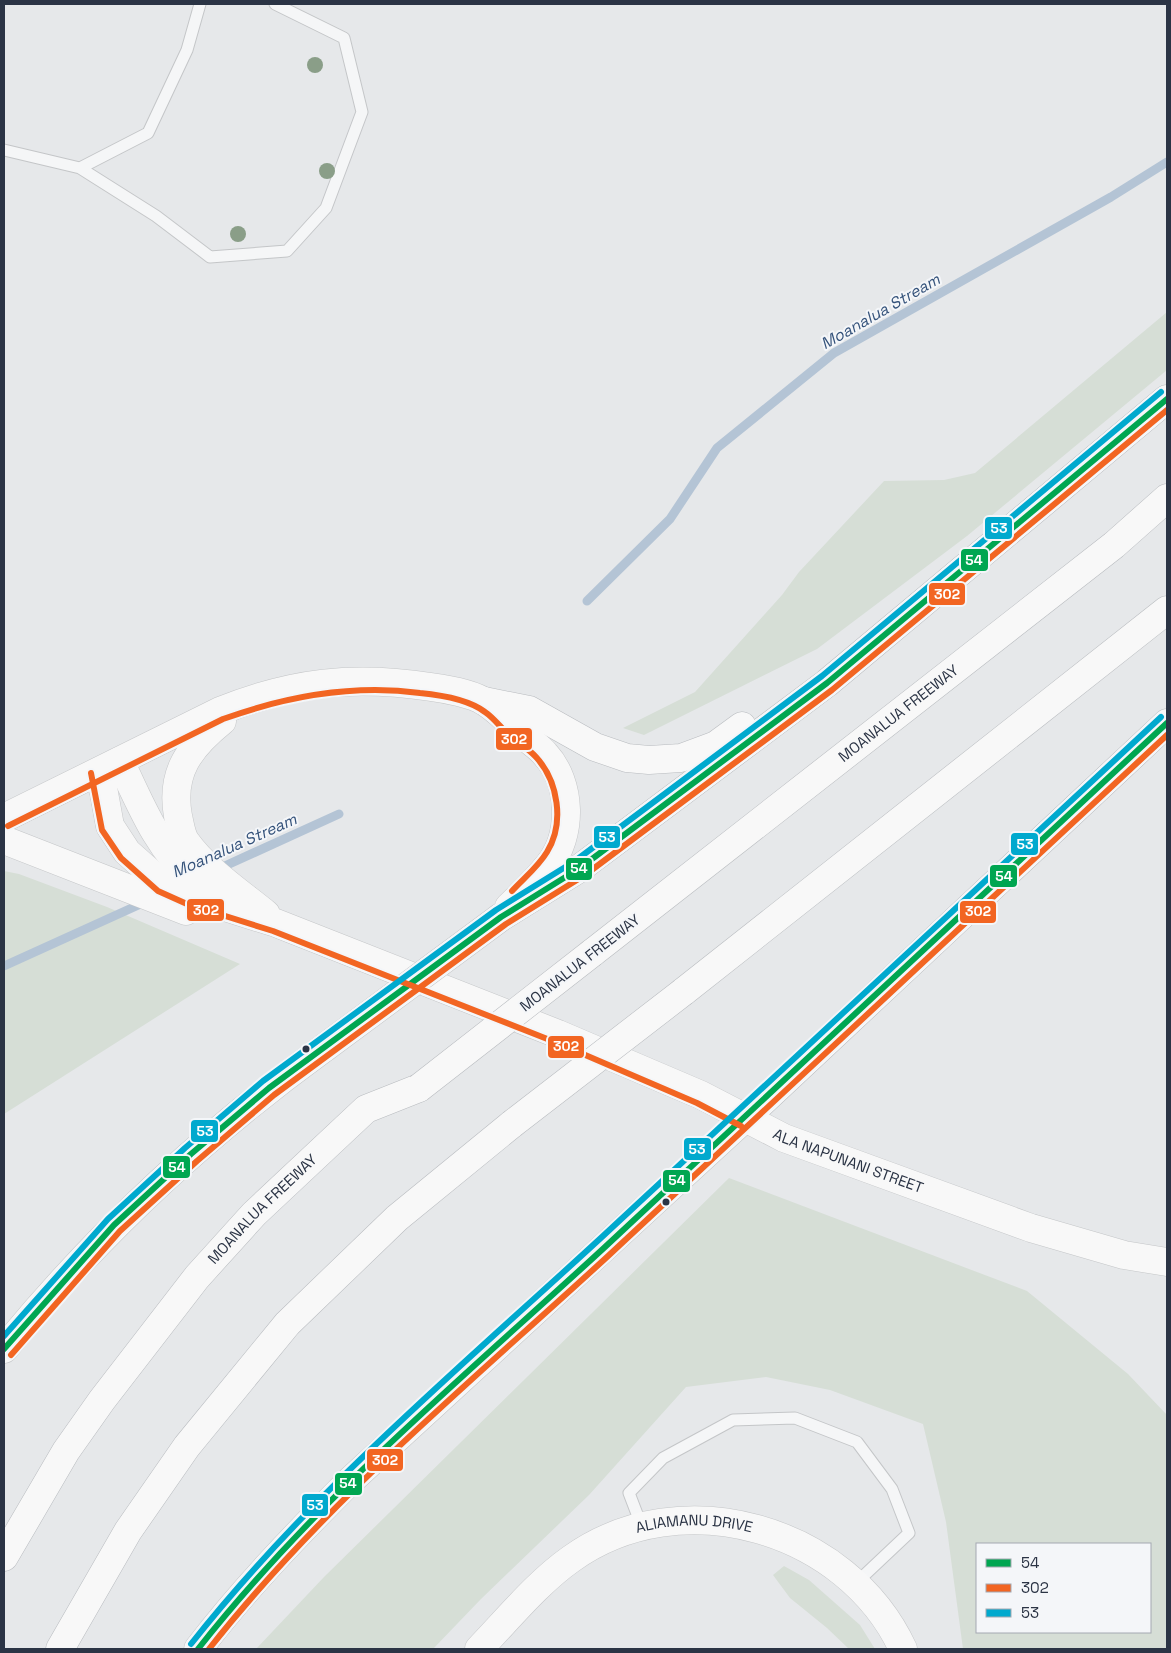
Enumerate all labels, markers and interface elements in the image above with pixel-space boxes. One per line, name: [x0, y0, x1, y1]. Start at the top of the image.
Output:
water label: Moanalua Stream: [817, 268, 945, 354]
line badge: 53: [984, 516, 1013, 540]
text: 53: [991, 519, 1007, 537]
line badge: 54: [960, 548, 989, 572]
text: 54: [965, 551, 983, 569]
line badge: 302: [928, 582, 966, 606]
text: 302: [934, 585, 960, 603]
street label: MOANALUA FREEWAY: [834, 660, 962, 766]
line badge: 302: [495, 727, 533, 751]
text: 302: [501, 730, 527, 748]
water label: Moanalua Stream: [169, 808, 301, 882]
line badge: 53: [593, 825, 621, 849]
text: 53: [599, 828, 615, 846]
line badge: 53: [1010, 832, 1039, 856]
text: 53: [1017, 835, 1033, 853]
line badge: 54: [565, 857, 593, 881]
text: 54: [570, 859, 588, 877]
line badge: 54: [989, 864, 1018, 888]
text: 54: [995, 867, 1013, 885]
line badge: 302: [186, 898, 225, 922]
line badge: 302: [959, 900, 997, 924]
text: 302: [193, 901, 219, 919]
text: 302: [965, 902, 991, 920]
street label: MOANALUA FREEWAY: [516, 910, 644, 1015]
line badge: 302: [547, 1035, 585, 1059]
text: 302: [553, 1037, 579, 1055]
unlabelled marker: [301, 1044, 311, 1054]
line badge: 53: [190, 1119, 219, 1143]
text: 53: [197, 1122, 213, 1140]
street label: ALA NAPUNANI STREET: [770, 1124, 926, 1197]
line badge: 53: [683, 1137, 712, 1161]
text: 53: [689, 1140, 705, 1158]
street label: MOANALUA FREEWAY: [203, 1150, 321, 1268]
line badge: 54: [162, 1155, 191, 1179]
text: 54: [168, 1158, 186, 1176]
line badge: 54: [662, 1169, 691, 1193]
text: 54: [668, 1171, 686, 1189]
unlabelled marker: [661, 1197, 671, 1207]
line badge: 302: [366, 1448, 404, 1472]
text: 302: [372, 1451, 398, 1469]
line badge: 54: [334, 1472, 363, 1496]
text: 54: [339, 1474, 357, 1492]
line badge: 53: [301, 1493, 329, 1517]
text: 53: [307, 1496, 323, 1514]
street label: ALIAMANU DRIVE: [633, 1510, 755, 1537]
legend: [976, 1543, 1151, 1633]
text: 54: [1021, 1553, 1039, 1572]
text: 302: [1021, 1578, 1049, 1597]
text: 53: [1021, 1603, 1039, 1622]

